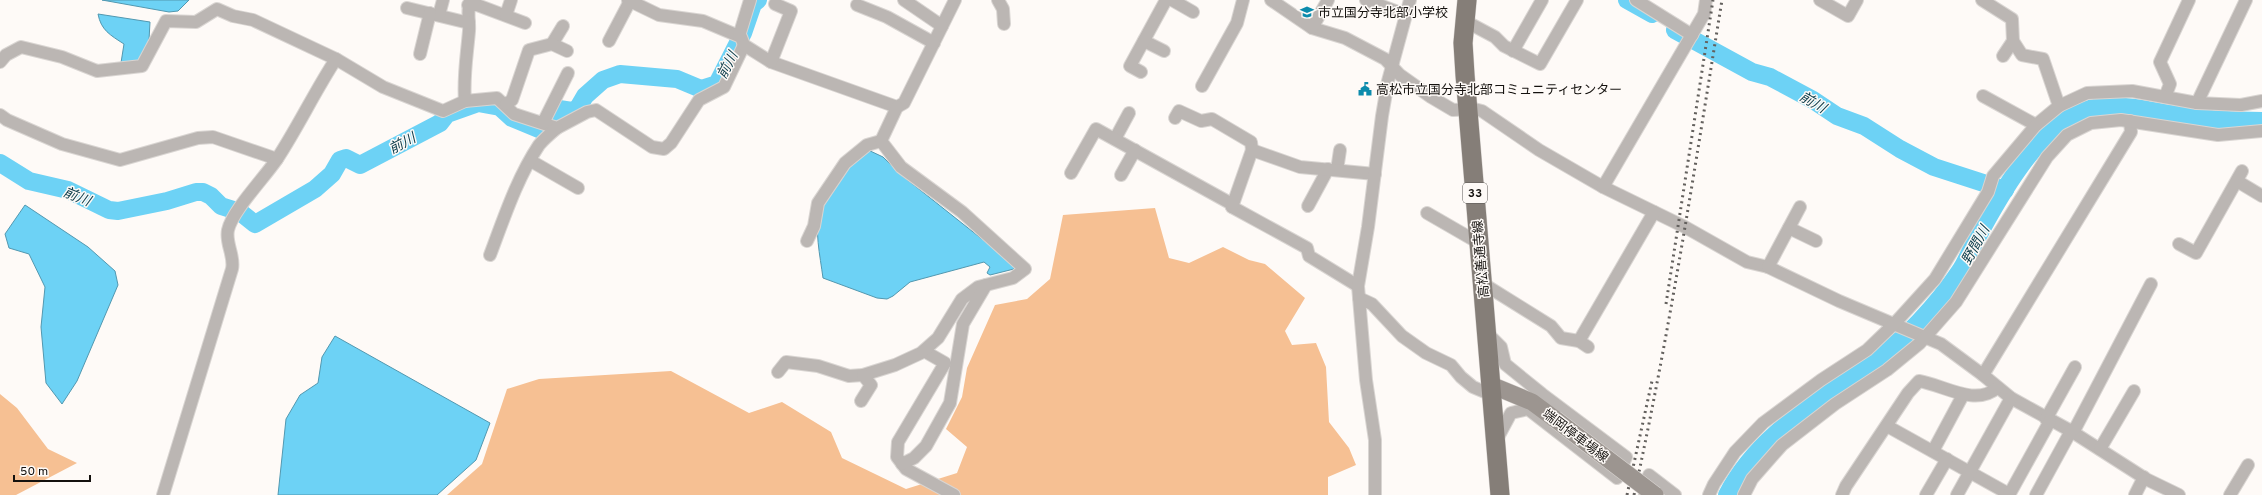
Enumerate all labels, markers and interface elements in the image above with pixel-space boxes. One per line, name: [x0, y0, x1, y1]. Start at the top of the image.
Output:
school or university icon: 市立国分寺北部小学校: [1299, 4, 1315, 20]
place label: 市立国分寺北部小学校: [1318, 5, 1448, 22]
water label: 前川: [714, 48, 743, 82]
public building icon: 高松市立国分寺北部コミュニティセンター: [1357, 81, 1373, 97]
place label: 高松市立国分寺北部コミュニティセンター: [1376, 82, 1622, 99]
water label: 前川: [1796, 89, 1830, 119]
water label: 前川: [386, 129, 421, 158]
road number: 33: [1463, 183, 1487, 203]
water label: 前川: [60, 184, 94, 211]
street label: 高松善通寺線: [1470, 219, 1493, 298]
water label: 野間川: [1959, 221, 1995, 268]
street label: 端岡停車場線: [1539, 406, 1611, 466]
scale bar: [14, 457, 90, 483]
text: 50 m: [20, 464, 48, 480]

